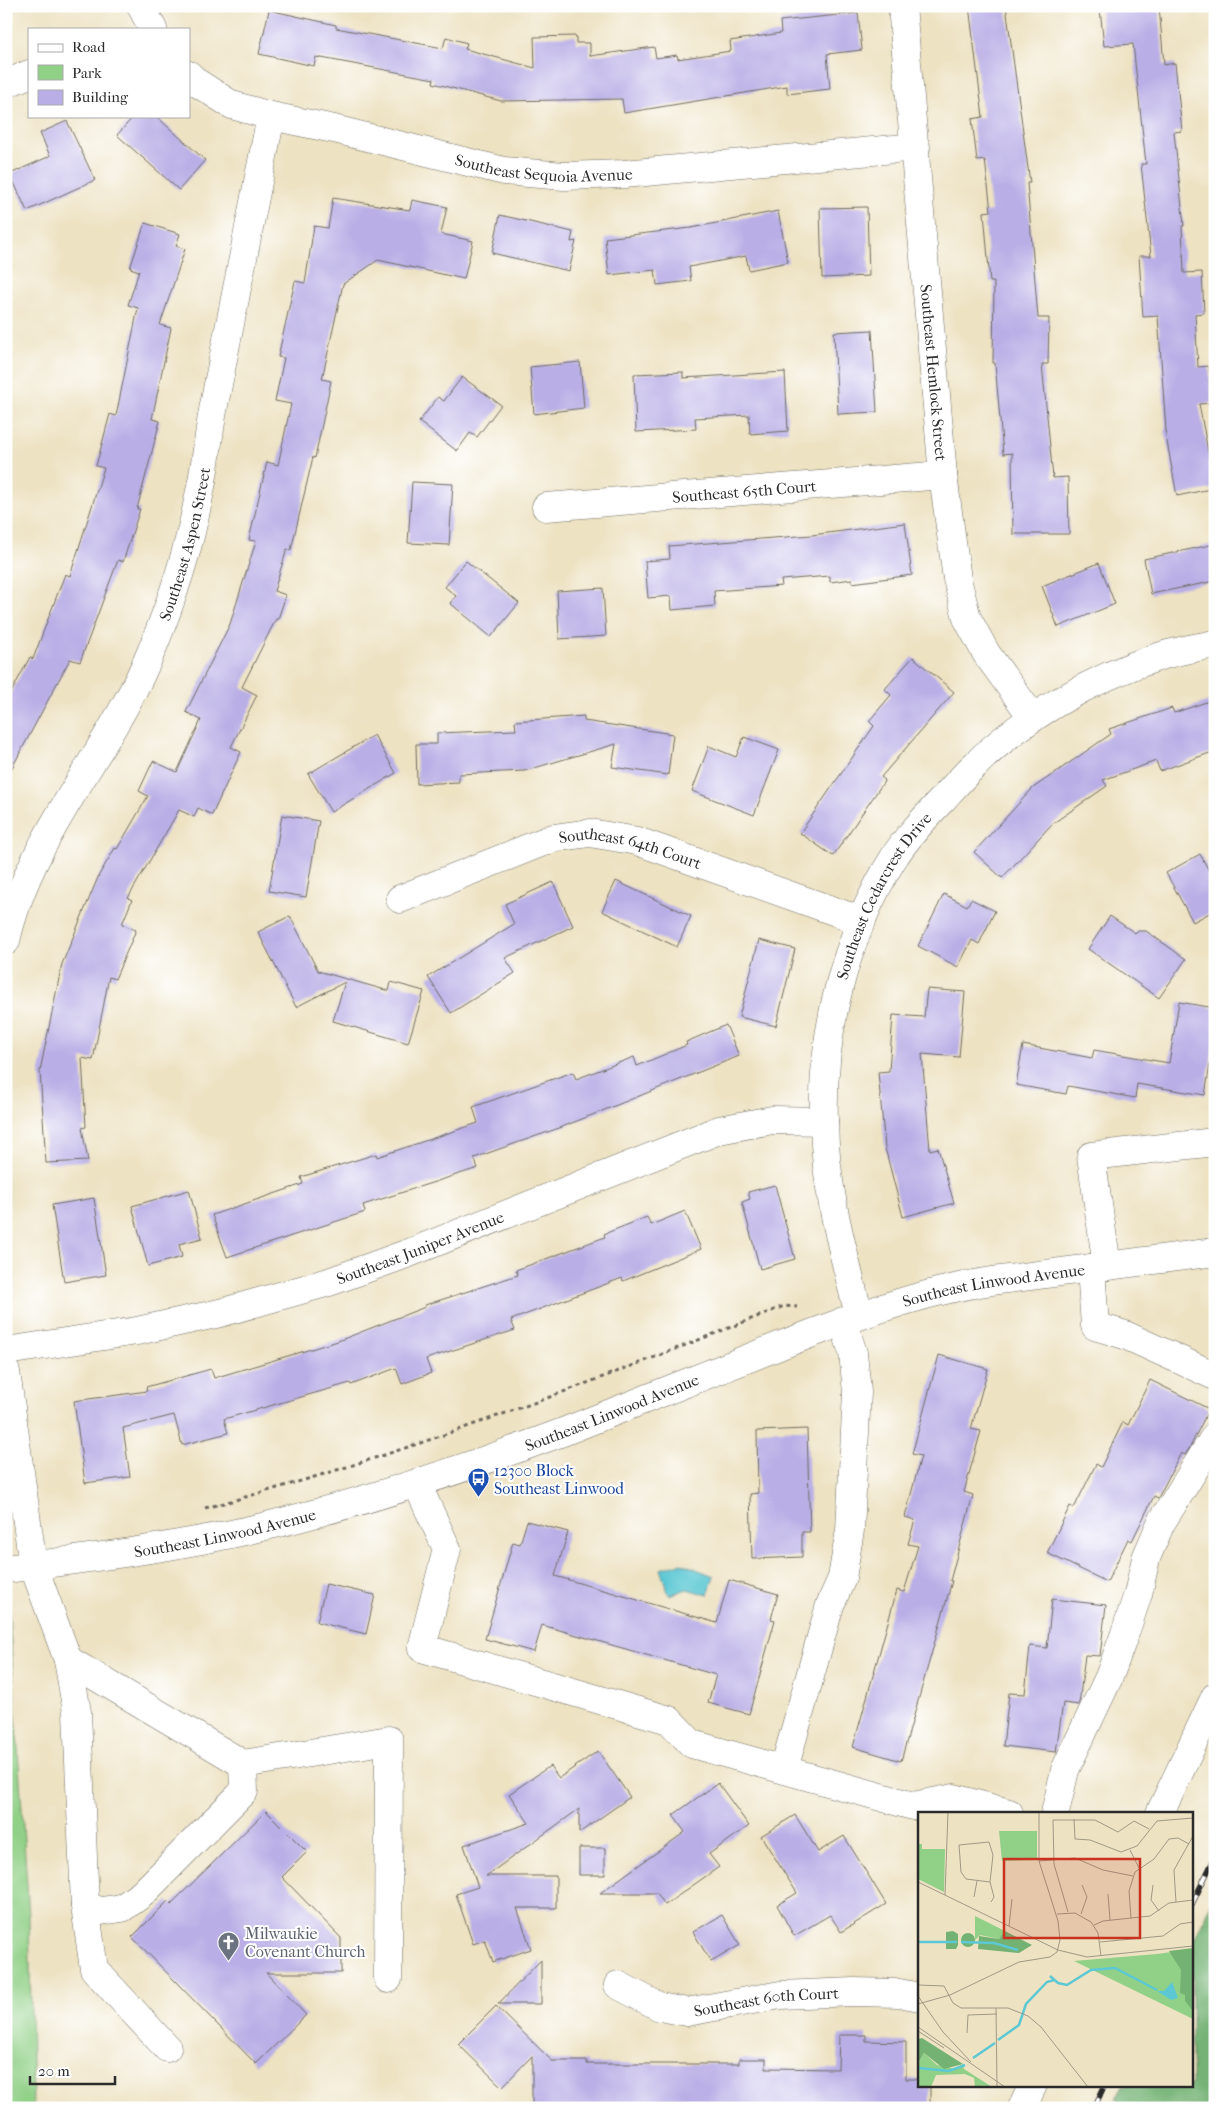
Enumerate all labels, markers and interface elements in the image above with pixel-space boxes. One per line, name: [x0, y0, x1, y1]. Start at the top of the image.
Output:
legend: [28, 28, 190, 118]
text: Road: [72, 38, 106, 56]
text: Park: [72, 64, 102, 82]
text: Building: [72, 88, 129, 106]
street label: Southeast Sequoia Avenue: [453, 150, 634, 186]
street label: Southeast Hemlock Street: [916, 283, 951, 462]
street label: Southeast Aspen Street: [155, 466, 214, 623]
street label: Southeast 65th Court: [672, 476, 817, 507]
street label: Southeast Cedarcrest Drive: [833, 809, 936, 982]
street label: Southeast 64th Court: [558, 824, 704, 873]
street label: Southeast Juniper Avenue: [334, 1207, 507, 1289]
street label: Southeast Linwood Avenue: [900, 1260, 1086, 1311]
street label: Southeast Linwood Avenue: [522, 1370, 702, 1455]
place label: 12300 Block Southeast Linwood: [494, 1461, 624, 1498]
bus stop icon: 12300 Block Southeast Linwood: [466, 1467, 490, 1498]
street label: Southeast Linwood Avenue: [133, 1505, 318, 1561]
inset map: [918, 1812, 1194, 2086]
place label: Milwaukie Covenant Church: [245, 1924, 366, 1961]
church icon: Milwaukie Covenant Church: [217, 1930, 241, 1961]
street label: Southeast 60th Court: [692, 1984, 839, 2021]
scale bar: [30, 2054, 115, 2086]
text: 20 m: [38, 2062, 70, 2080]

